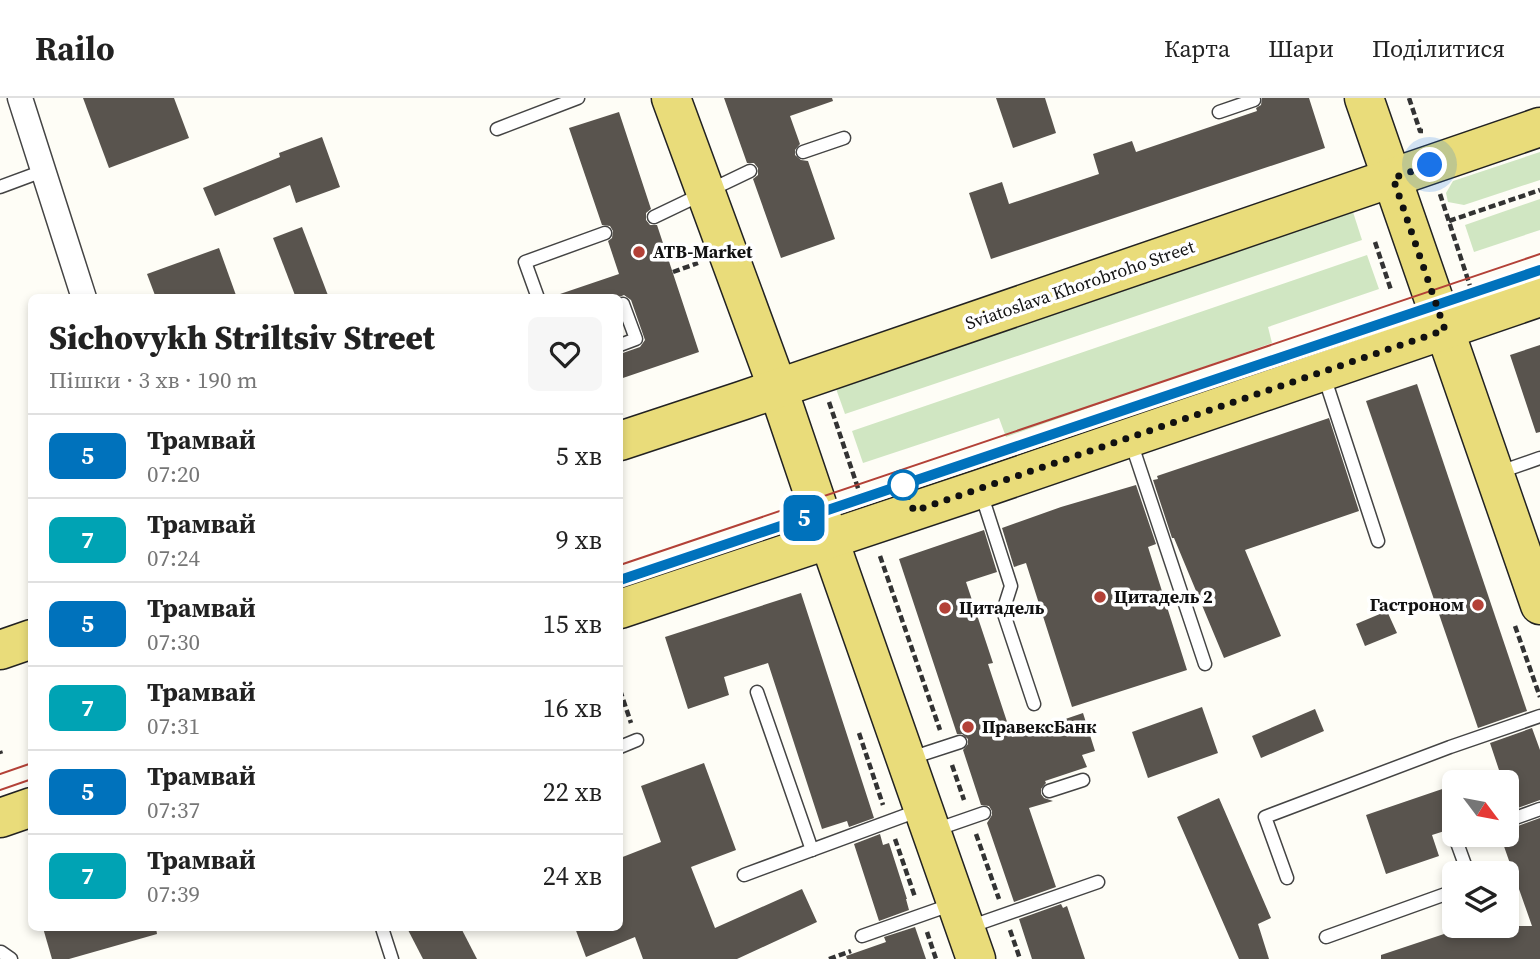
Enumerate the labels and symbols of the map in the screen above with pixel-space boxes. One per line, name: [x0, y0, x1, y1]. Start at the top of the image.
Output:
your location: [1412, 147, 1447, 182]
street label: Sviatoslava Khorobroho Street: [962, 233, 1198, 336]
place label: ATB-Market: [653, 239, 753, 264]
marker: ATB-Market: [631, 244, 647, 260]
unlabelled marker: [888, 470, 918, 500]
line badge: 5: [781, 495, 827, 541]
place label: Цитадель 2: [1114, 584, 1213, 609]
marker: Цитадель 2: [1092, 589, 1108, 605]
place label: Гастроном: [1370, 592, 1464, 617]
place label: Цитадель: [959, 595, 1045, 620]
marker: Гастроном: [1470, 597, 1486, 613]
marker: Цитадель: [937, 600, 953, 616]
place label: ПравексБанк: [982, 714, 1097, 739]
marker: ПравексБанк: [960, 719, 976, 735]
north arrow: [1442, 770, 1519, 847]

